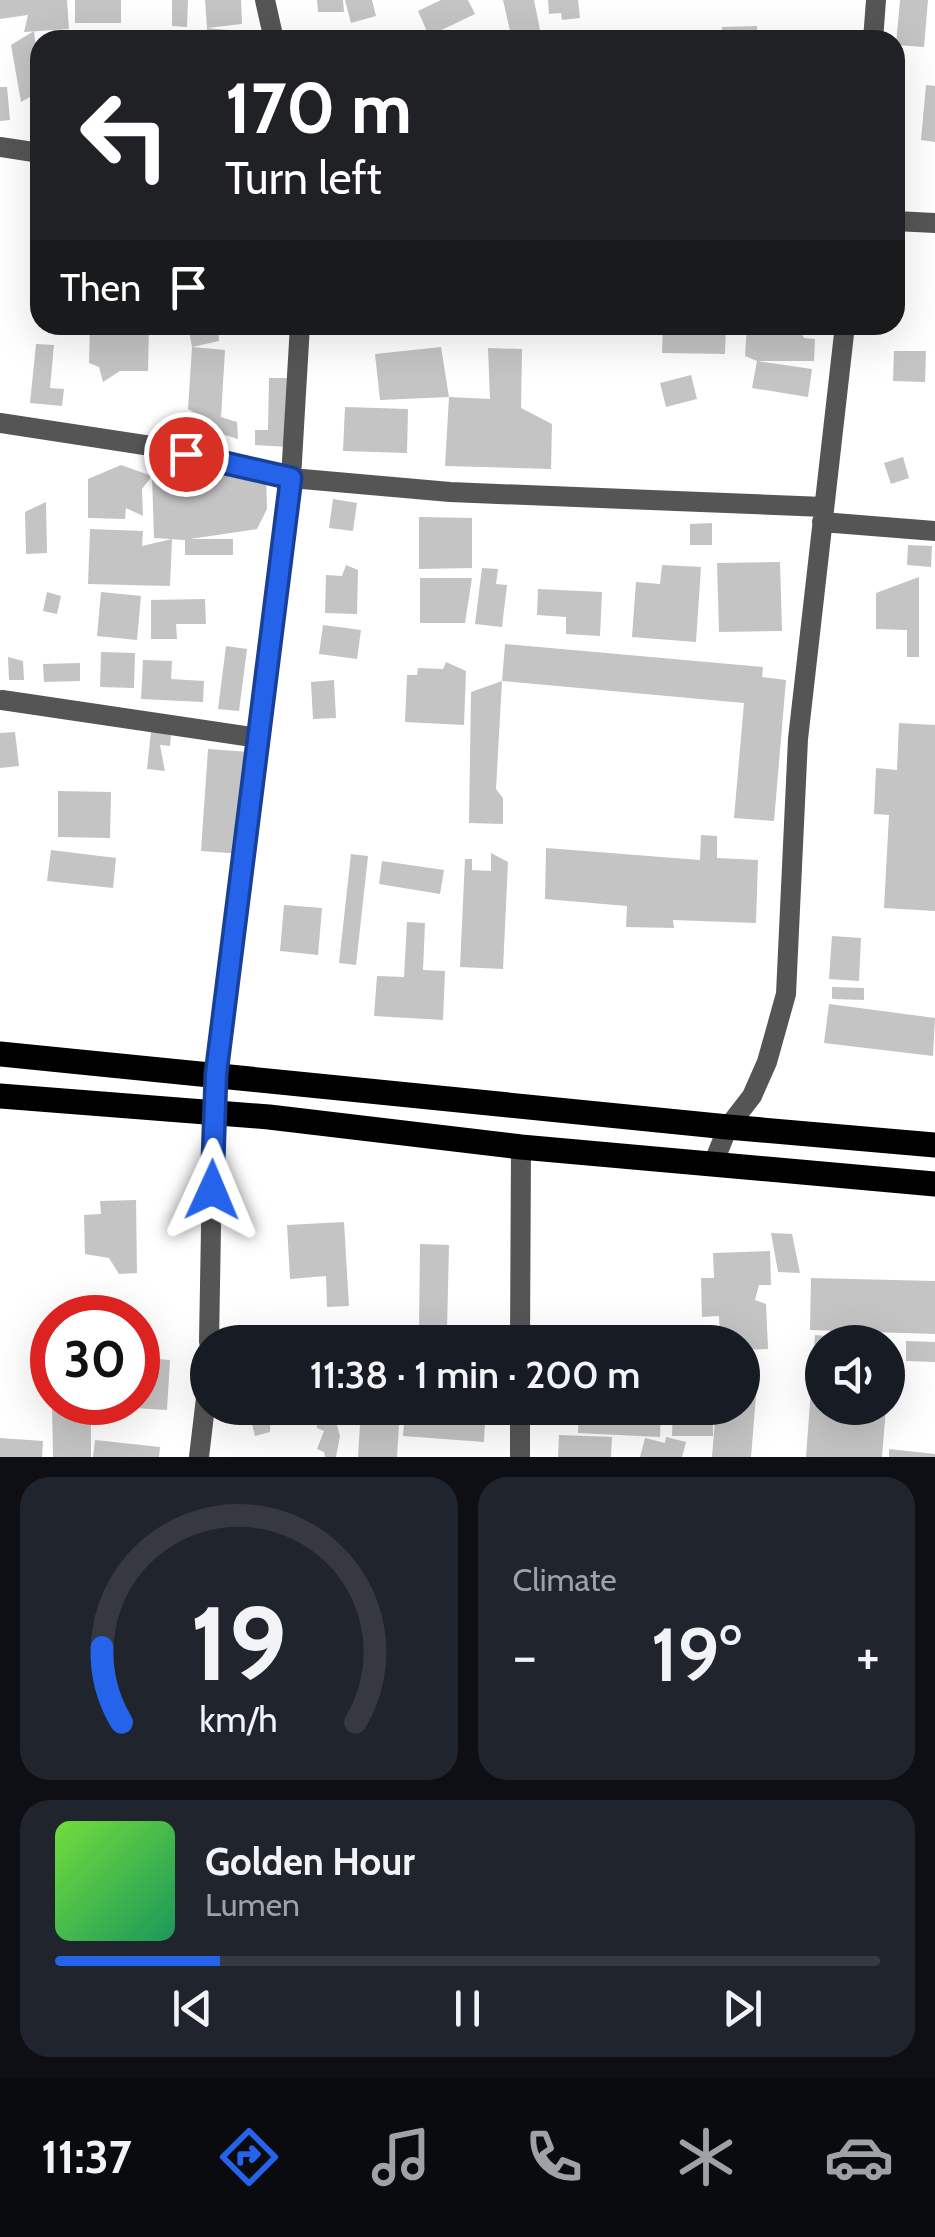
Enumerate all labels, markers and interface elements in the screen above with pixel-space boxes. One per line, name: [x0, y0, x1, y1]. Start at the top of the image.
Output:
text: 170 m: [225, 65, 412, 151]
icon: left: [60, 70, 190, 200]
text: Turn left: [225, 151, 382, 205]
icon: arrive: [161, 260, 216, 315]
text: Then: [60, 264, 141, 311]
pin: [144, 412, 229, 497]
icon: arrive: [159, 427, 214, 482]
position arrow: [160, 1138, 264, 1242]
speed limit sign: 30: [30, 1295, 160, 1425]
map controls: [805, 1325, 905, 1425]
button: sound: [805, 1325, 905, 1425]
text: 11:38 · 1 min · 200 m: [310, 1351, 640, 1398]
text: Climate: [513, 1560, 617, 1599]
text: 19: [190, 1580, 287, 1706]
text: 19°: [651, 1609, 742, 1700]
text: −: [513, 1622, 537, 1689]
text: +: [856, 1622, 880, 1689]
text: km/h: [200, 1698, 278, 1741]
text: Golden Hour: [205, 1838, 415, 1885]
text: Lumen: [205, 1885, 300, 1924]
icon: previous: [165, 1981, 220, 2036]
icon: pause: [440, 1981, 495, 2036]
icon: next: [715, 1981, 770, 2036]
icon: directions: [214, 2122, 284, 2192]
icon: music: [366, 2122, 436, 2192]
icon: phone: [519, 2122, 589, 2192]
icon: climate: [671, 2122, 741, 2192]
icon: car: [824, 2122, 894, 2192]
text: 11:37: [41, 2130, 132, 2184]

